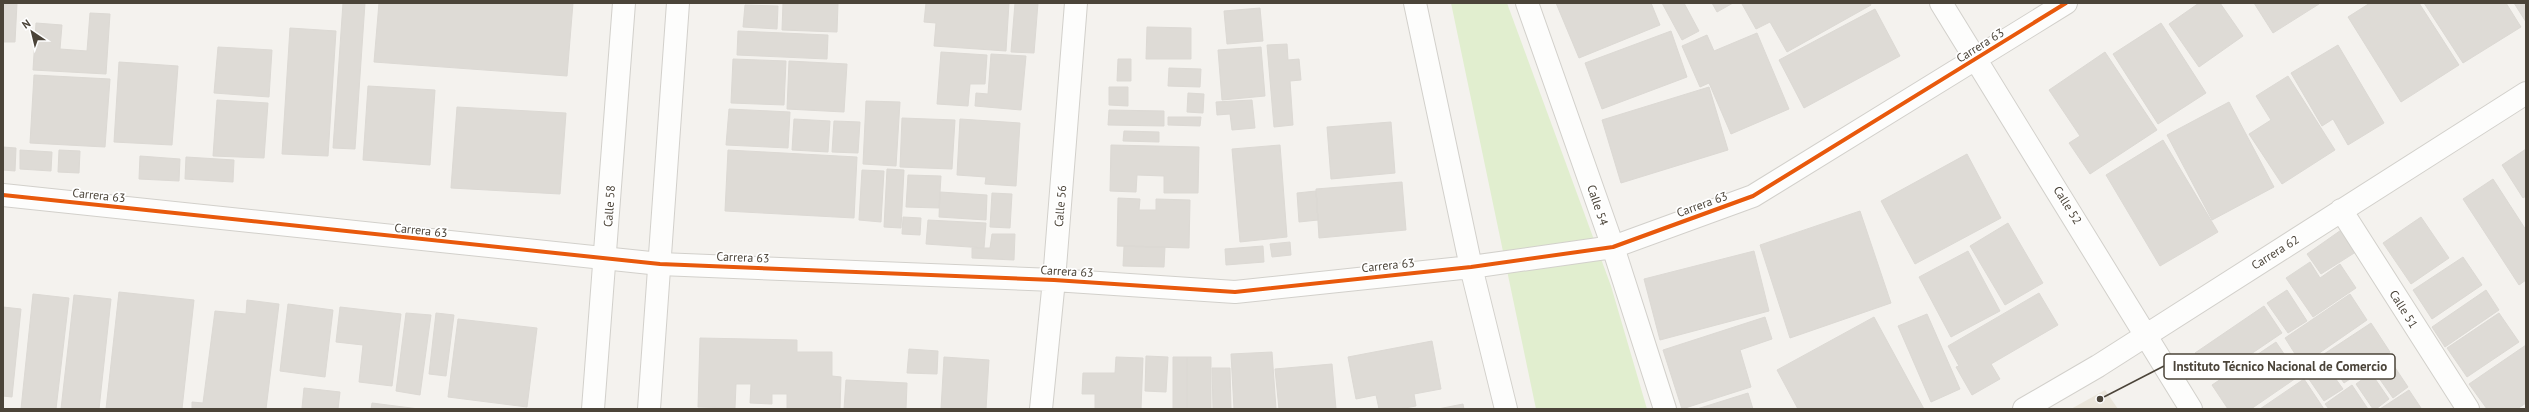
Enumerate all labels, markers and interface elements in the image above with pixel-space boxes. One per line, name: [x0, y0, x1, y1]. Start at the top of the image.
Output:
north arrow: [12, 12, 52, 52]
text: N: [19, 16, 33, 32]
street label: Carrera 63: [1953, 25, 2007, 65]
street label: Calle 54: [1584, 183, 1612, 228]
street label: Calle 52: [2051, 183, 2085, 227]
street label: Calle 56: [1051, 184, 1069, 228]
street label: Carrera 63: [72, 185, 126, 205]
street label: Calle 58: [600, 185, 618, 227]
street label: Carrera 63: [1674, 188, 1730, 220]
street label: Carrera 63: [394, 220, 448, 240]
street label: Carrera 62: [2248, 232, 2302, 272]
street label: Carrera 63: [716, 249, 770, 265]
street label: Carrera 63: [1361, 255, 1415, 275]
street label: Carrera 63: [1040, 262, 1094, 280]
street label: Calle 51: [2387, 287, 2421, 331]
callout: Instituto Técnico Nacional de Comercio: [2164, 354, 2395, 379]
text: Instituto Técnico Nacional de Comercio: [2173, 358, 2387, 375]

